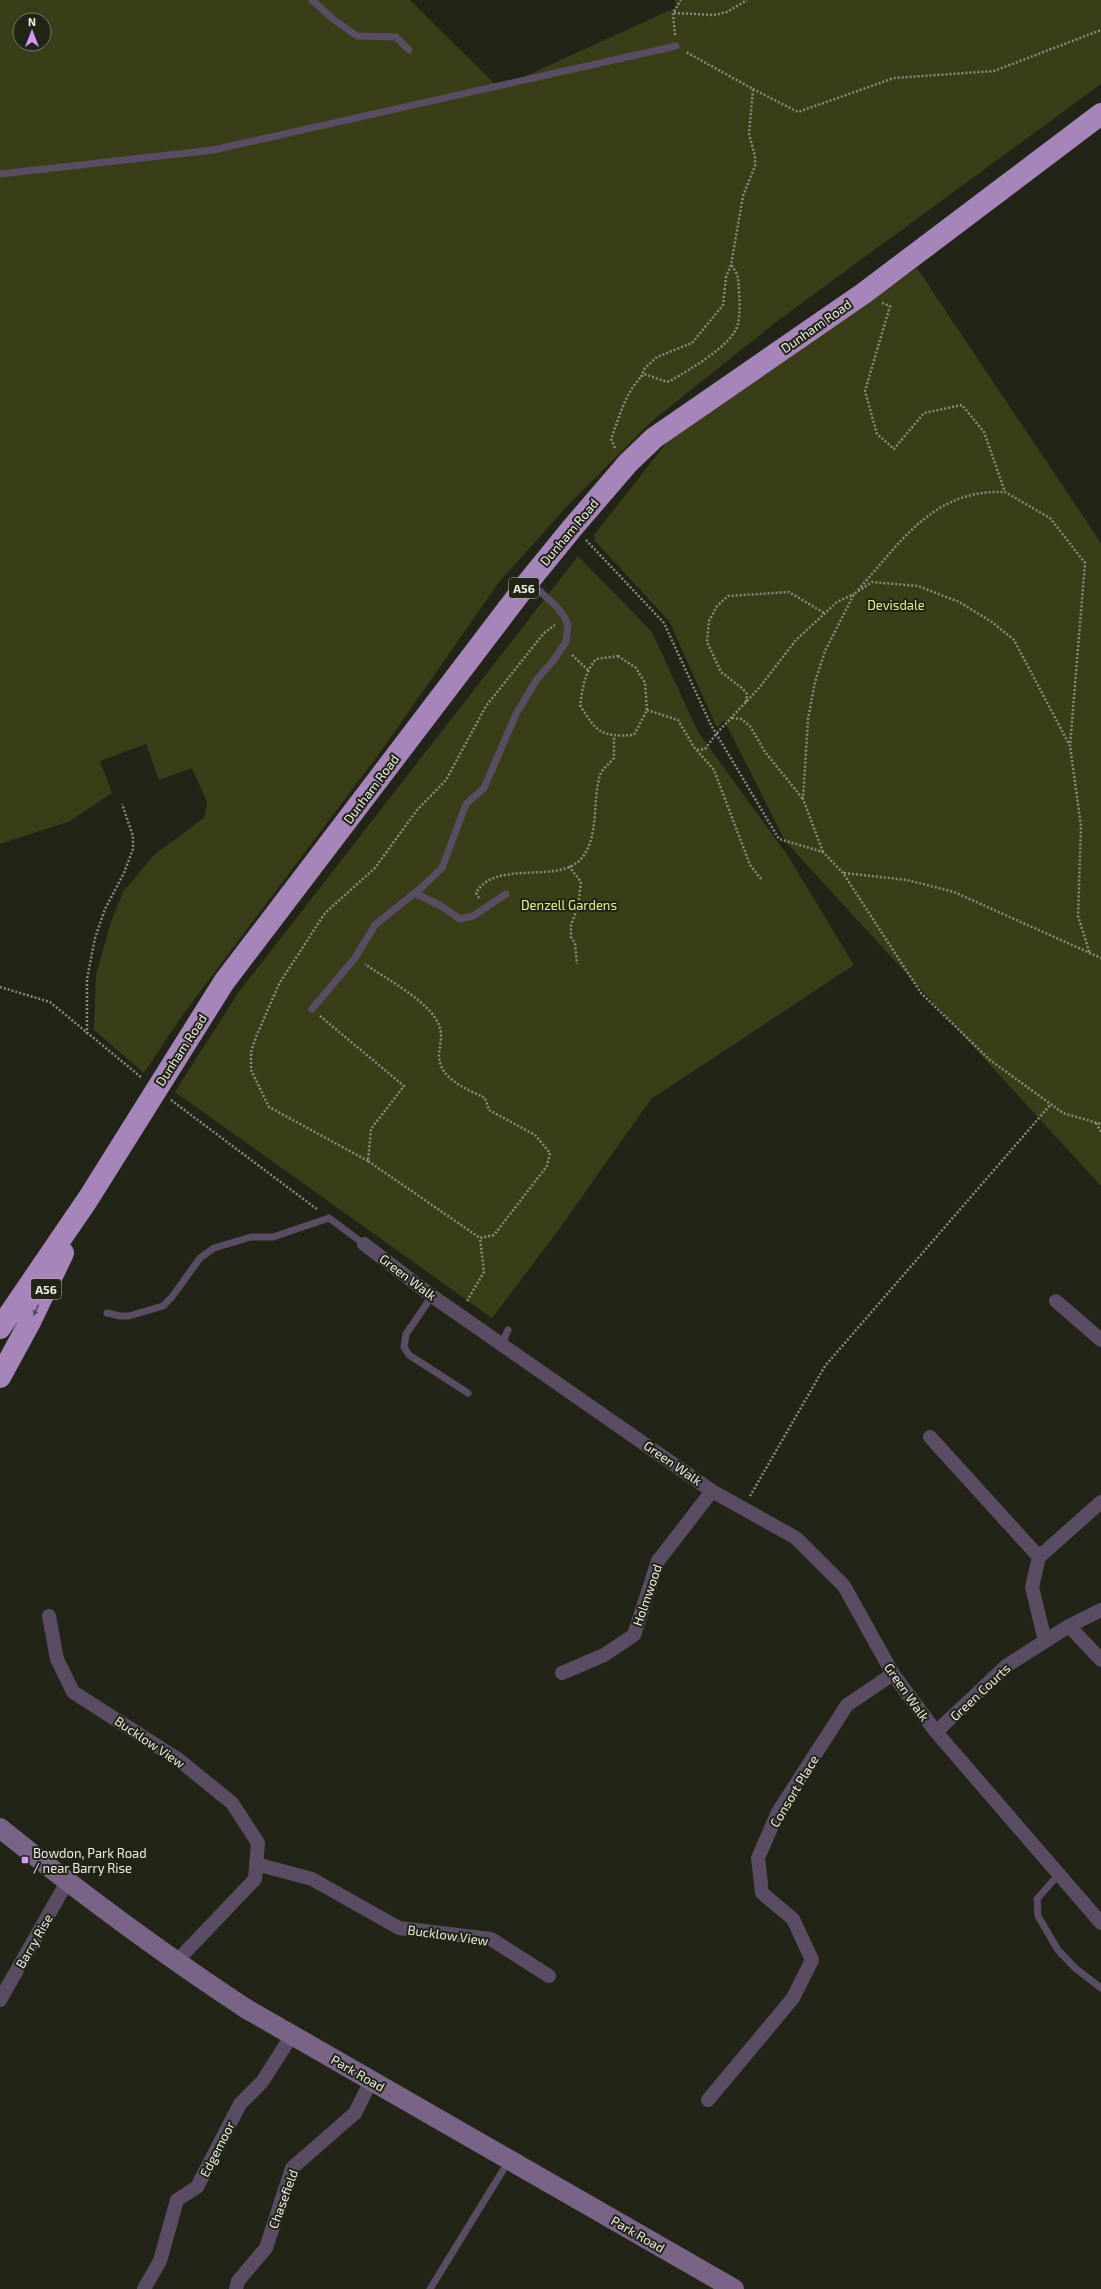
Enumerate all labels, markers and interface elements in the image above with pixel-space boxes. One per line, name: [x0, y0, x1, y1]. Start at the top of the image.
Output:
north arrow: [12, 12, 52, 52]
text: N: [28, 15, 36, 28]
street label: Dunham Road: [778, 296, 854, 356]
street label: Dunham Road: [536, 495, 602, 569]
road number: A56: [509, 578, 539, 598]
park label: Devisdale: [867, 597, 925, 613]
street label: Dunham Road: [340, 751, 402, 827]
park label: Denzell Gardens: [521, 897, 617, 913]
street label: Dunham Road: [152, 1011, 210, 1089]
street label: Green Walk: [376, 1250, 440, 1304]
road number: A56: [31, 1279, 61, 1299]
one-way arrow: [33, 1305, 39, 1316]
street label: Green Walk: [641, 1437, 705, 1489]
street label: Holmwood: [629, 1562, 665, 1628]
street label: Green Walk: [881, 1660, 933, 1724]
street label: Green Courts: [947, 1660, 1013, 1724]
street label: Bucklow View: [112, 1713, 189, 1772]
street label: Consort Place: [766, 1752, 822, 1830]
place label: Bowdon, Park Road / near Barry Rise: [33, 1845, 147, 1876]
marker: Bowdon, Park Road / near Barry Rise: [20, 1855, 30, 1865]
street label: Barry Rise: [12, 1911, 56, 1971]
street label: Bucklow View: [407, 1921, 490, 1949]
street label: Park Road: [328, 2051, 388, 2095]
street label: Edgemoor: [196, 2119, 238, 2179]
street label: Chasefield: [265, 2167, 301, 2231]
street label: Park Road: [608, 2212, 668, 2256]

